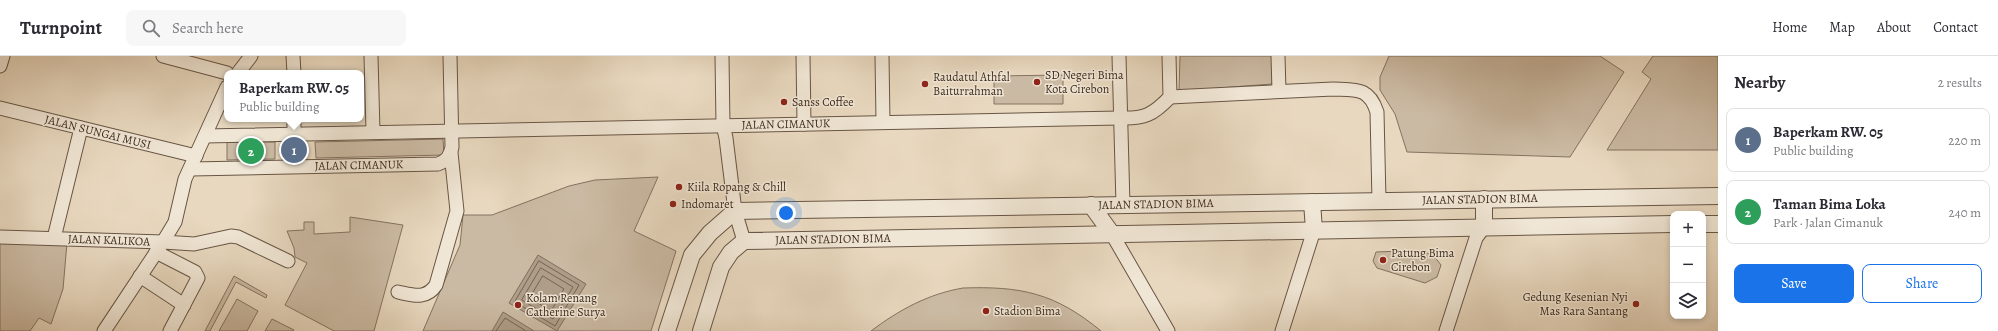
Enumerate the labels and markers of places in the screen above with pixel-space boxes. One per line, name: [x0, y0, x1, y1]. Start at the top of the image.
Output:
place label: SD Negeri Bima Kota Cirebon: [1045, 67, 1124, 97]
place label: Raudatul Athfal Baiturrahman: [933, 69, 1010, 99]
marker: SD Negeri Bima Kota Cirebon: [1032, 77, 1042, 87]
marker: Raudatul Athfal Baiturrahman: [920, 79, 930, 89]
place label: Sanss Coffee: [792, 94, 854, 110]
marker: Sanss Coffee: [779, 97, 789, 107]
pin: 1: [281, 135, 307, 165]
pin: 2: [238, 136, 264, 166]
place label: Kiila Ropang & Chill: [687, 179, 786, 195]
marker: Kiila Ropang & Chill: [674, 182, 684, 192]
place label: Indomaret: [681, 196, 734, 212]
marker: Indomaret: [668, 199, 678, 209]
place label: Patung Bima Cirebon: [1391, 245, 1455, 275]
marker: Patung Bima Cirebon: [1378, 255, 1388, 265]
place label: Gedung Kesenian Nyi Mas Rara Santang: [1523, 289, 1628, 319]
place label: Kolam Renang Catherine Surya: [526, 290, 606, 320]
marker: Gedung Kesenian Nyi Mas Rara Santang: [1631, 299, 1641, 309]
marker: Kolam Renang Catherine Surya: [513, 300, 523, 310]
place label: Stadion Bima: [994, 303, 1061, 319]
marker: Stadion Bima: [981, 306, 991, 316]

